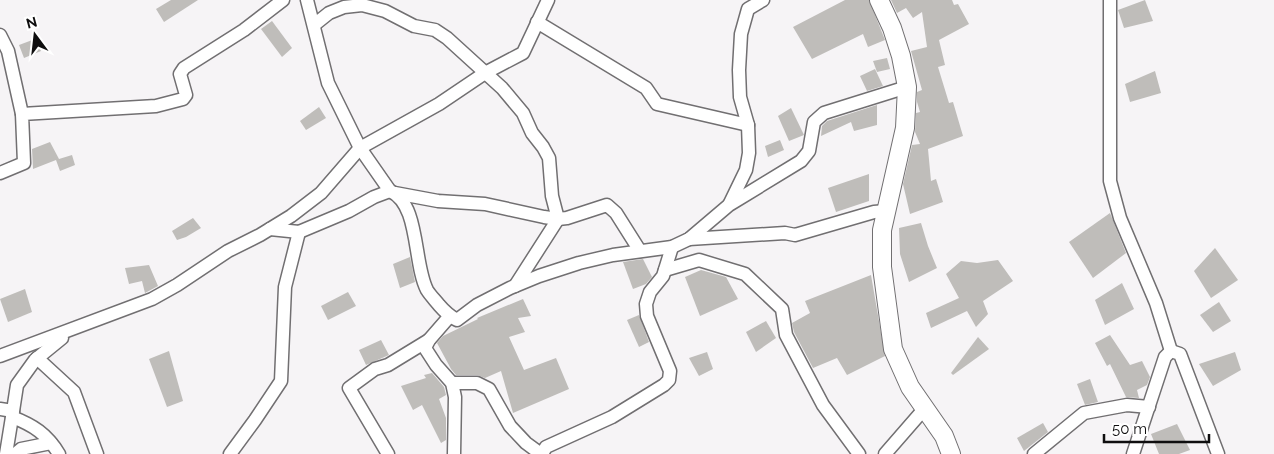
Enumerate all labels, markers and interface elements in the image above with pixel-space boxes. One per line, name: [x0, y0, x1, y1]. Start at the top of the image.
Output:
north arrow: [10, 10, 60, 60]
text: N: [24, 13, 39, 32]
scale bar: [1104, 412, 1209, 444]
text: 50 m: [1112, 420, 1147, 438]

